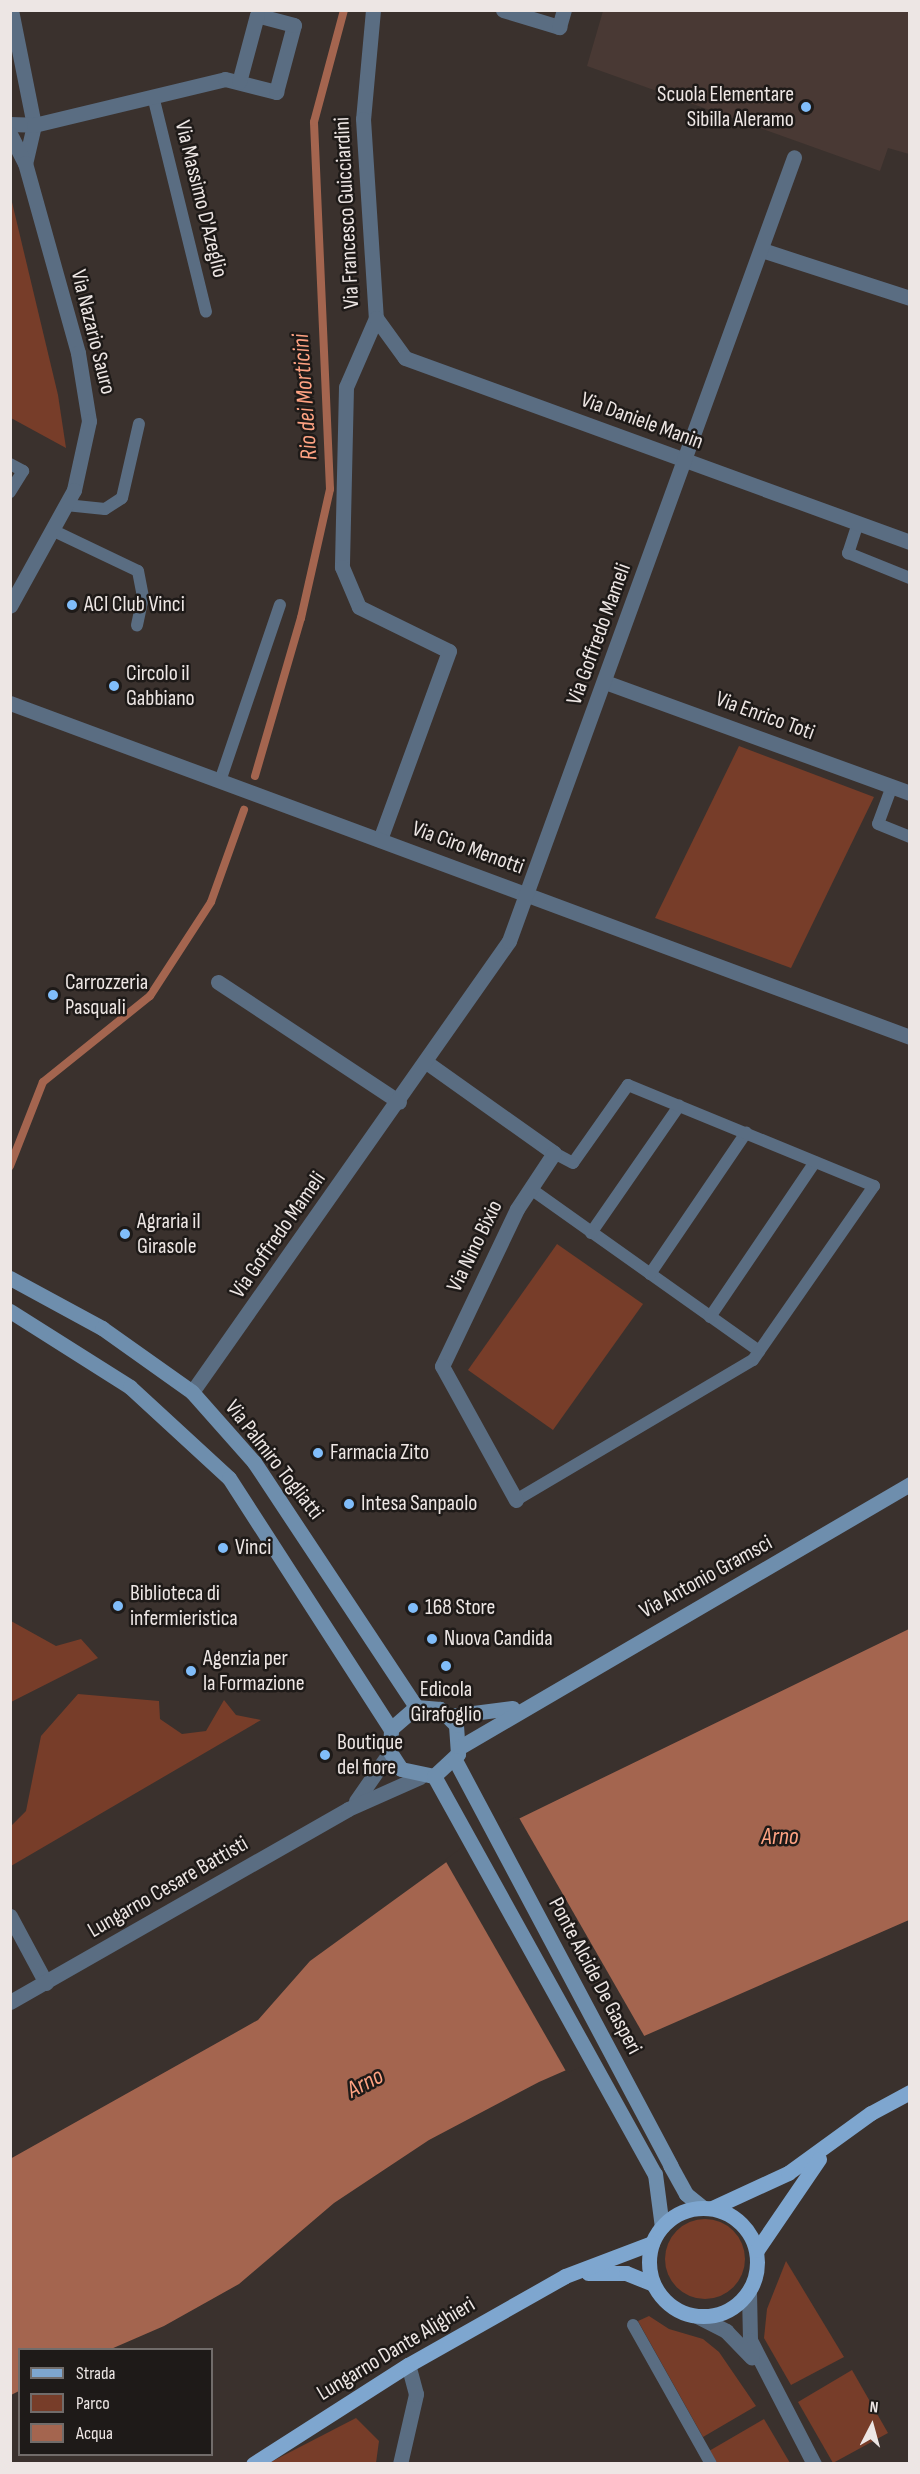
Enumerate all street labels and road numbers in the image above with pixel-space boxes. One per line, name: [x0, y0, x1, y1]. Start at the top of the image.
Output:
street label: Via Francesco Guicciardini: [329, 116, 365, 310]
street label: Via Massimo D'Azeglio: [169, 118, 233, 280]
street label: Via Nazario Sauro: [65, 267, 121, 397]
street label: Via Daniele Manin: [577, 387, 707, 455]
street label: Via Goffredo Mameli: [561, 560, 637, 708]
street label: Via Enrico Toti: [712, 686, 818, 746]
street label: Via Ciro Menotti: [408, 816, 528, 880]
street label: Via Goffredo Mameli: [225, 1167, 331, 1303]
street label: Via Nino Bixio: [442, 1196, 508, 1296]
street label: Via Palmiro Togliatti: [219, 1395, 329, 1525]
street label: Via Antonio Gramsci: [635, 1530, 777, 1624]
street label: Lungarno Cesare Battisti: [83, 1830, 253, 1944]
street label: Ponte Alcide De Gasperi: [543, 1893, 647, 2059]
street label: Lungarno Dante Alighieri: [312, 2291, 480, 2407]

